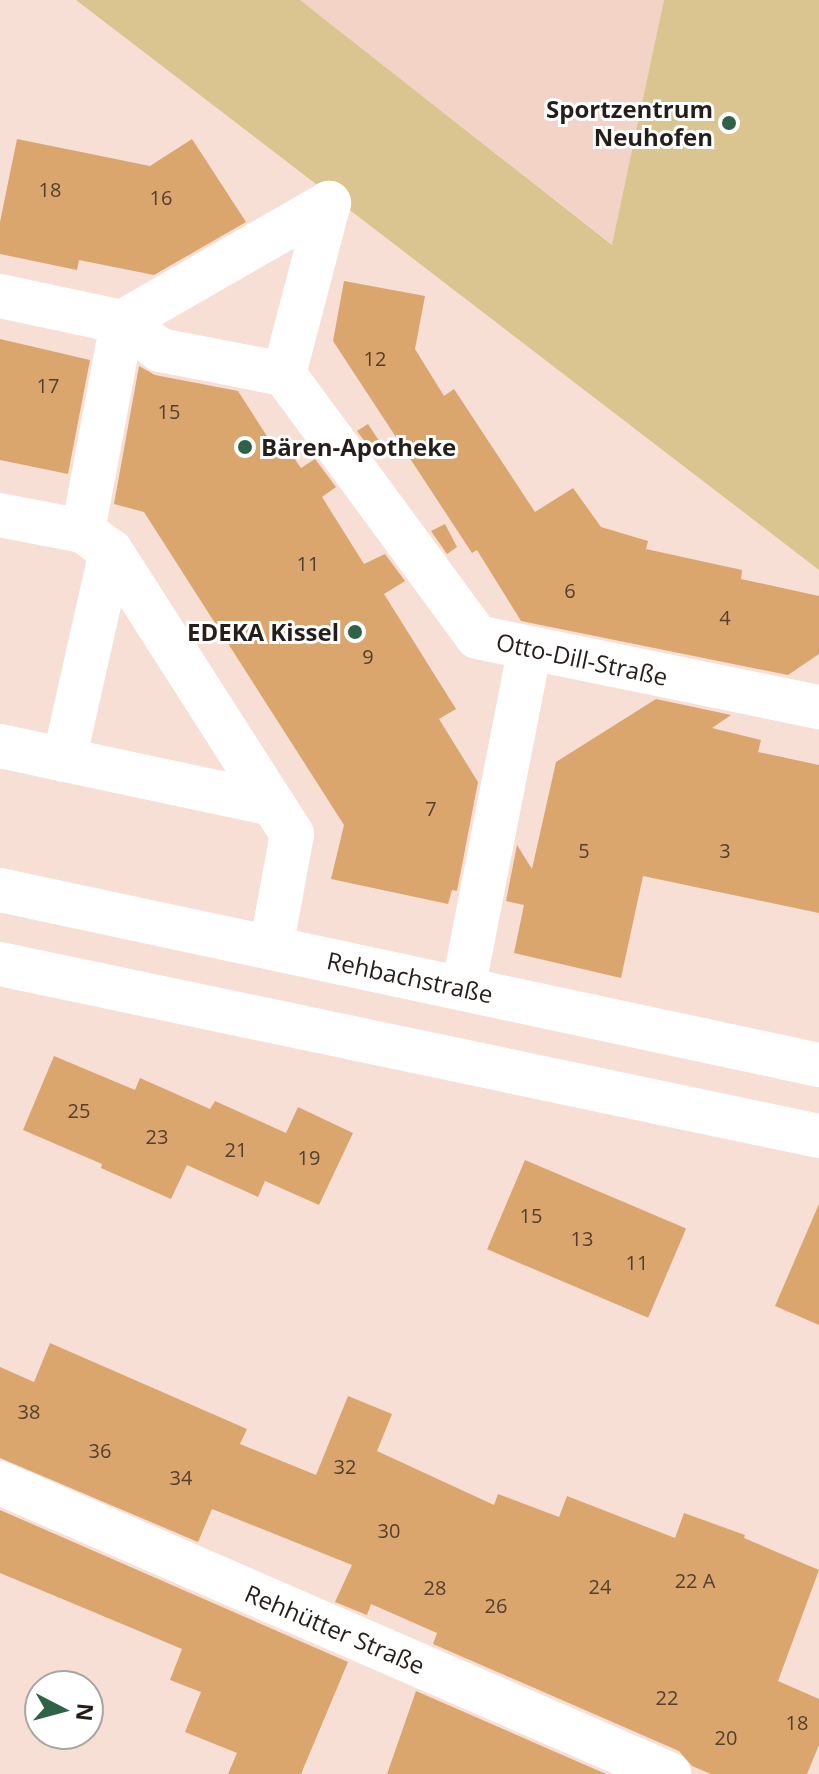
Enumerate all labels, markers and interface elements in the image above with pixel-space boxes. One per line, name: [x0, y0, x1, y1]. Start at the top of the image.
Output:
place label: Sportzentrum Neuhofen: [546, 95, 713, 151]
marker: Sportzentrum Neuhofen: [720, 114, 738, 132]
house number: 18: [39, 177, 61, 201]
house number: 16: [150, 185, 172, 209]
house number: 12: [364, 346, 386, 370]
house number: 17: [37, 373, 59, 397]
house number: 15: [158, 399, 180, 423]
place label: Bären-Apotheke: [261, 433, 456, 461]
marker: Bären-Apotheke: [236, 438, 254, 456]
house number: 11: [297, 551, 319, 575]
house number: 6: [564, 578, 576, 602]
house number: 4: [719, 605, 731, 629]
place label: EDEKA Kissel: [187, 618, 339, 646]
marker: EDEKA Kissel: [346, 623, 364, 641]
street label: Otto-Dill-Straße: [494, 627, 670, 691]
house number: 9: [362, 644, 374, 668]
house number: 7: [425, 796, 437, 820]
house number: 5: [578, 838, 590, 862]
house number: 3: [719, 838, 731, 862]
street label: Rehbachstraße: [324, 945, 496, 1009]
house number: 25: [68, 1098, 90, 1122]
house number: 23: [146, 1124, 168, 1148]
house number: 21: [225, 1137, 247, 1161]
house number: 19: [298, 1145, 320, 1169]
house number: 15: [520, 1203, 542, 1227]
house number: 13: [571, 1226, 593, 1250]
house number: 11: [626, 1250, 648, 1274]
house number: 38: [18, 1399, 40, 1423]
house number: 36: [89, 1438, 111, 1462]
house number: 32: [334, 1454, 356, 1478]
house number: 34: [170, 1465, 192, 1489]
house number: 30: [378, 1518, 400, 1542]
house number: 22 A: [675, 1568, 715, 1592]
house number: 24: [589, 1574, 611, 1598]
house number: 28: [424, 1575, 446, 1599]
street label: Rehhütter Straße: [241, 1578, 429, 1680]
house number: 26: [485, 1593, 507, 1617]
north arrow: [24, 1670, 104, 1750]
house number: 22: [656, 1685, 678, 1709]
text: N: [70, 1702, 102, 1723]
house number: 18: [786, 1710, 808, 1734]
house number: 20: [715, 1725, 737, 1749]

